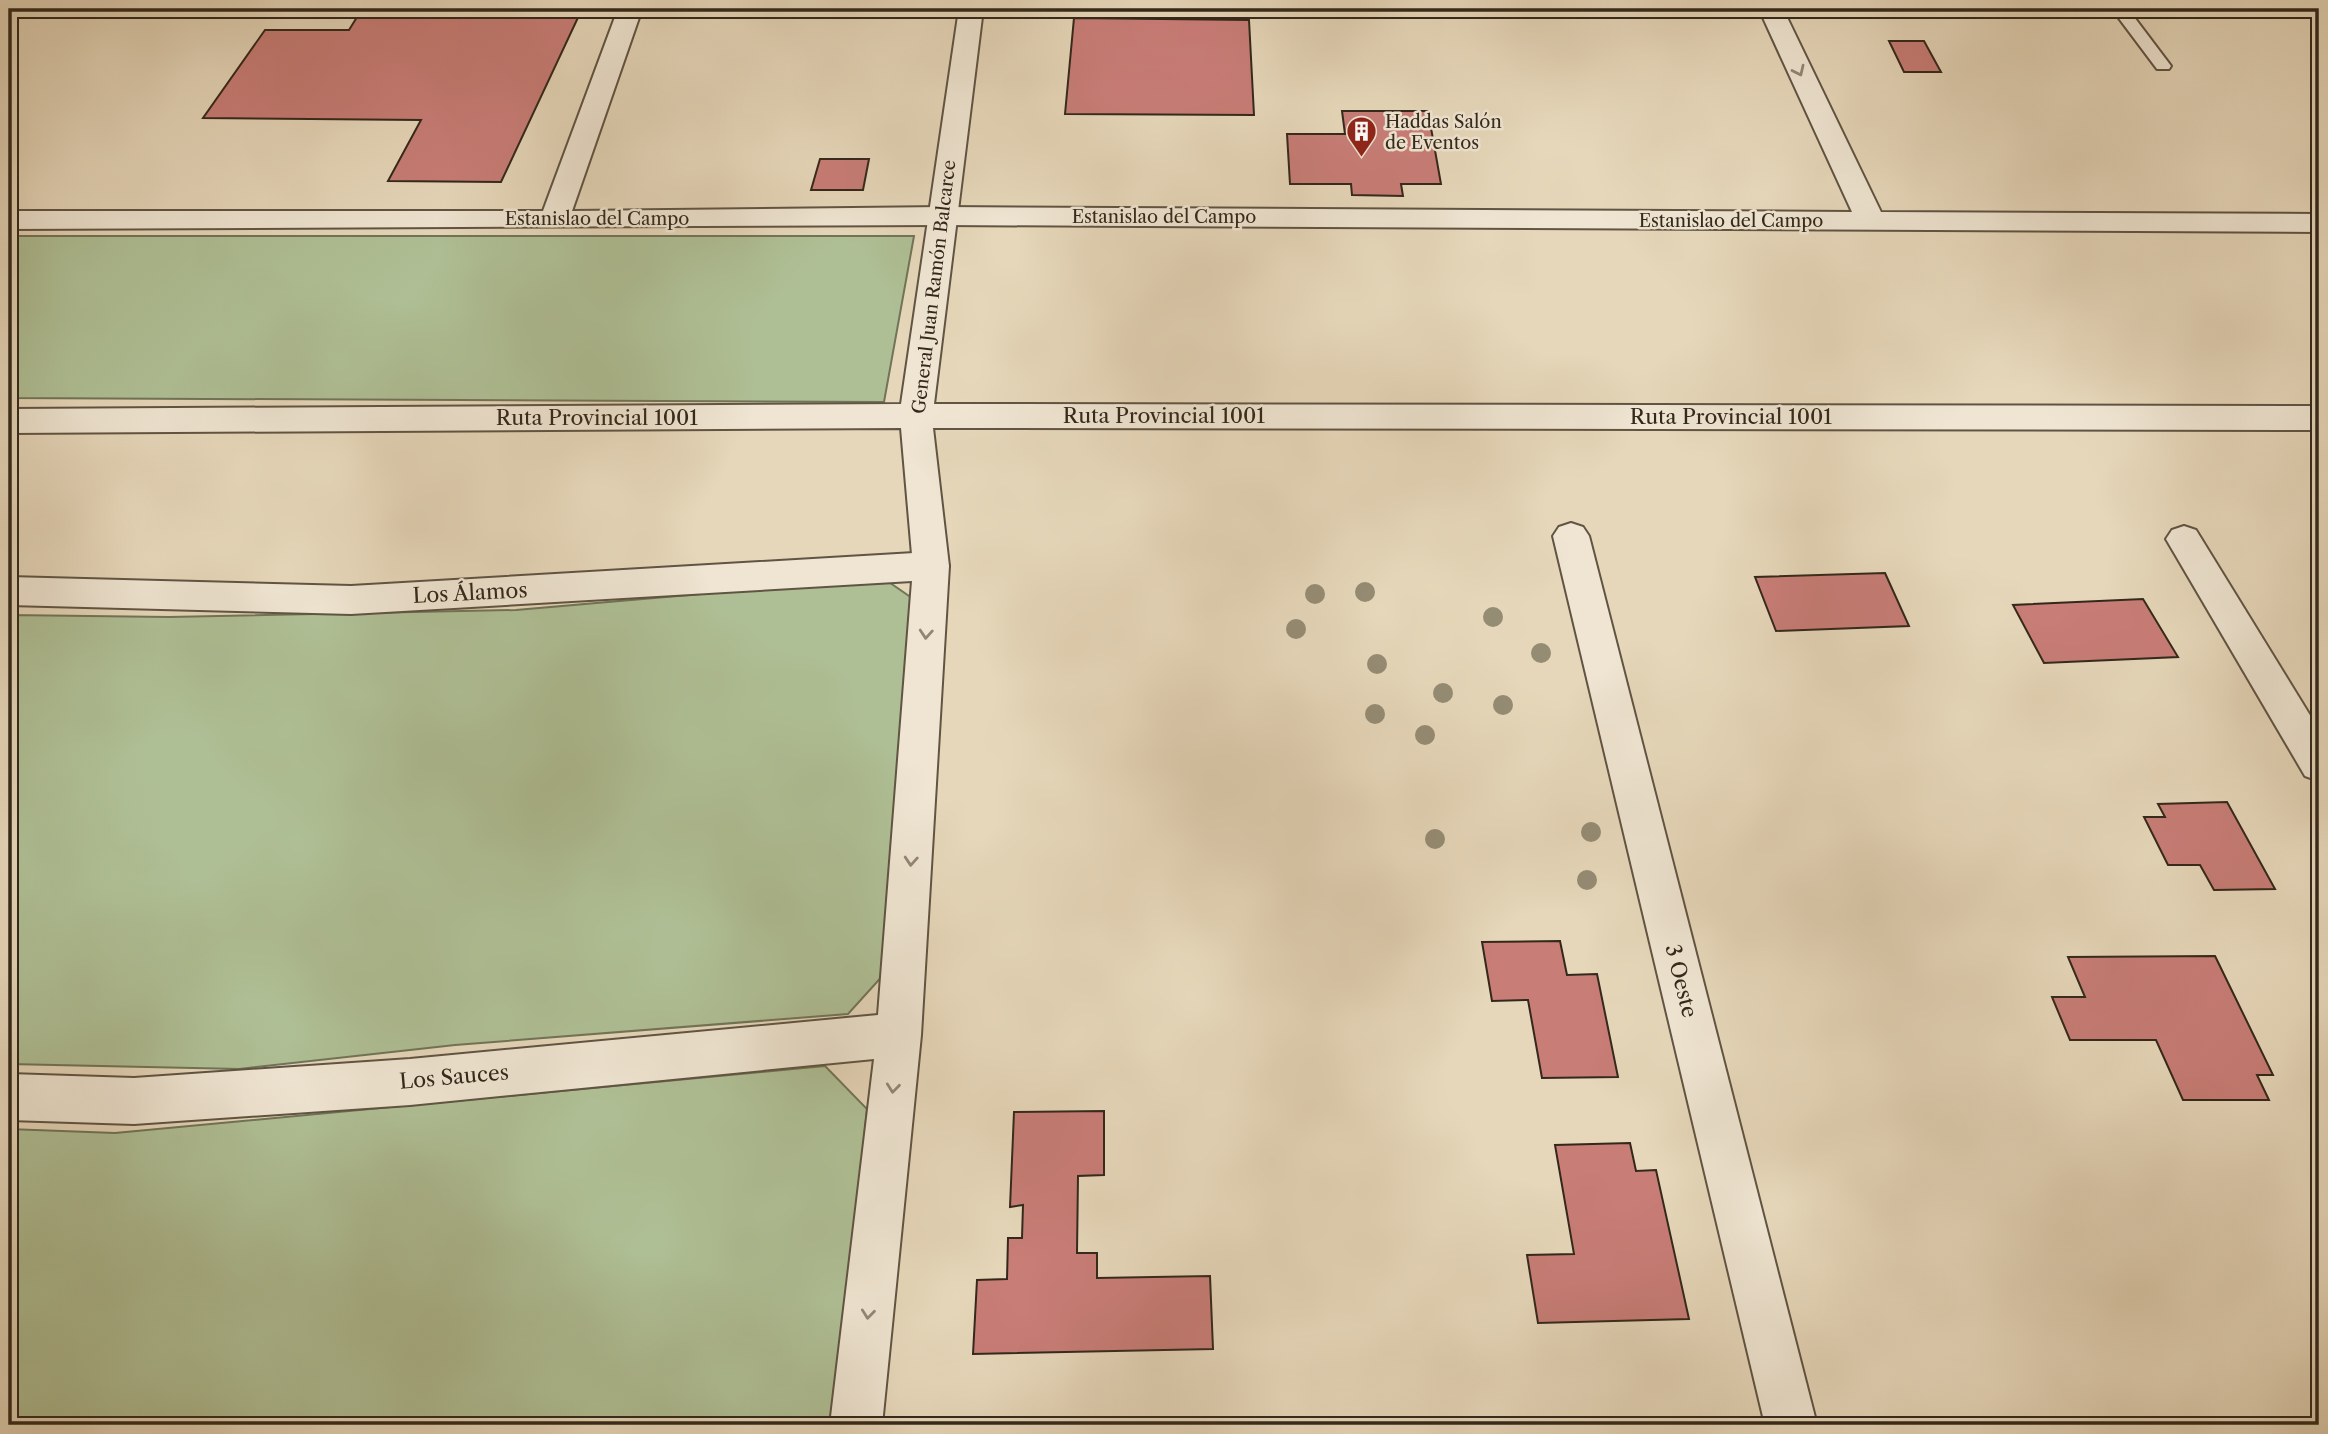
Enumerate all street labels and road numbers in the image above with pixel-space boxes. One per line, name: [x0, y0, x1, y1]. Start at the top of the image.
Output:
street label: General Juan Ramón Balcarce: [908, 159, 960, 415]
street label: Estanislao del Campo: [1072, 206, 1256, 228]
street label: Estanislao del Campo: [505, 208, 689, 230]
street label: Estanislao del Campo: [1639, 210, 1823, 232]
street label: Ruta Provincial 1001: [1063, 403, 1265, 428]
street label: Ruta Provincial 1001: [1630, 404, 1832, 429]
street label: Ruta Provincial 1001: [496, 405, 698, 430]
street label: Los Álamos: [412, 577, 528, 608]
street label: 3 Oeste: [1660, 942, 1703, 1020]
street label: Los Sauces: [398, 1059, 510, 1094]

